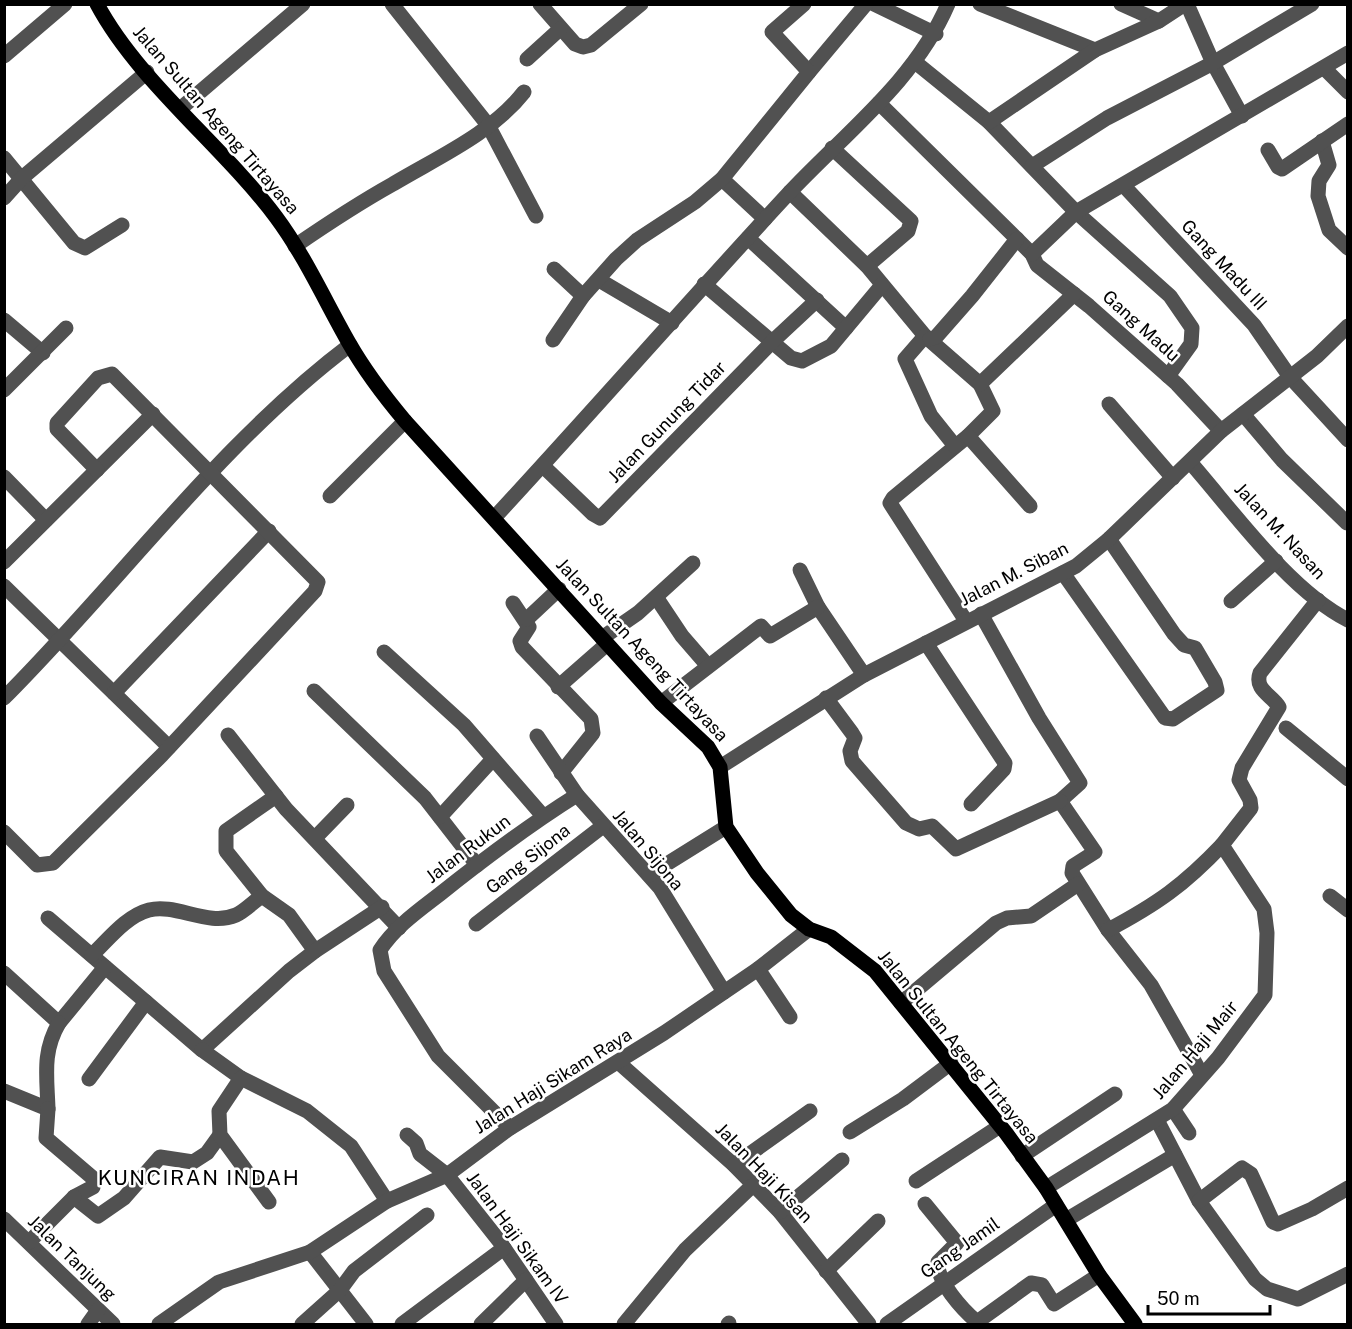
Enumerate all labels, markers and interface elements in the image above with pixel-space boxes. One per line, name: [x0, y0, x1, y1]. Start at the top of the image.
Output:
street label: Jalan Sultan Ageng Tirtayasa: [129, 21, 304, 218]
street label: Gang Madu III: [1177, 215, 1272, 314]
street label: Gang Madu: [1099, 286, 1184, 366]
street label: Jalan Gunung Tidar: [603, 357, 730, 487]
street label: Jalan M. Nasan: [1230, 478, 1330, 583]
street label: Jalan M. Siban: [956, 537, 1071, 610]
street label: Jalan Sultan Ageng Tirtayasa: [552, 554, 733, 746]
street label: Jalan Sijona: [609, 805, 688, 894]
street label: Jalan Rukun: [421, 810, 514, 887]
street label: Gang Sijona: [481, 819, 574, 898]
street label: Jalan Sultan Ageng Tirtayasa: [874, 946, 1043, 1148]
street label: Jalan Haji Mair: [1147, 996, 1242, 1103]
street label: Jalan Haji Sikam Raya: [470, 1023, 635, 1138]
street label: Jalan Haji Kisan: [711, 1118, 817, 1227]
district label: KUNCIRAN INDAH: [98, 1165, 300, 1190]
street label: Jalan Haji Sikam IV: [462, 1168, 572, 1308]
street label: Jalan Tanjung: [24, 1211, 121, 1305]
street label: Gang Jamil: [916, 1213, 1003, 1282]
scale bar: [1148, 1278, 1270, 1316]
text: 50 m: [1157, 1288, 1200, 1309]

